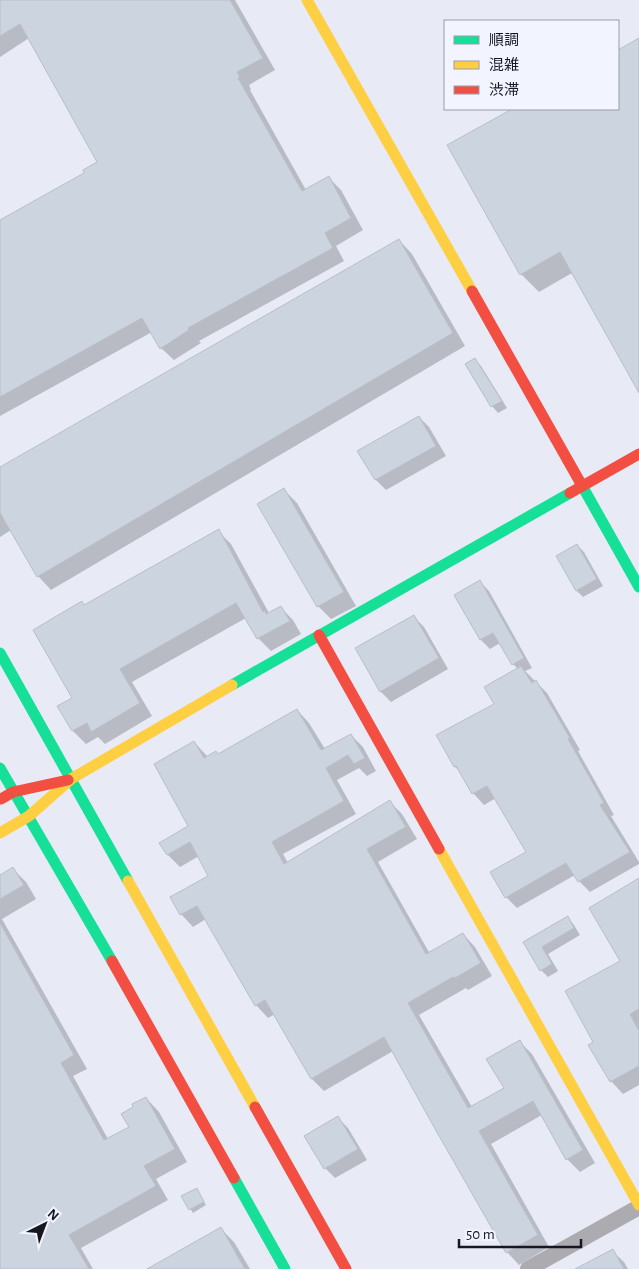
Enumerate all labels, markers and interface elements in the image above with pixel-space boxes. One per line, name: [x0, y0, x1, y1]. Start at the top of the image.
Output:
legend: [444, 20, 619, 110]
text: 順調: [489, 33, 519, 48]
text: 混雑: [489, 57, 519, 73]
text: 渋滞: [489, 82, 519, 98]
north arrow: [20, 1199, 70, 1249]
text: N: [45, 1207, 61, 1224]
scale bar: [459, 1216, 582, 1248]
text: 50 m: [466, 1227, 495, 1242]

